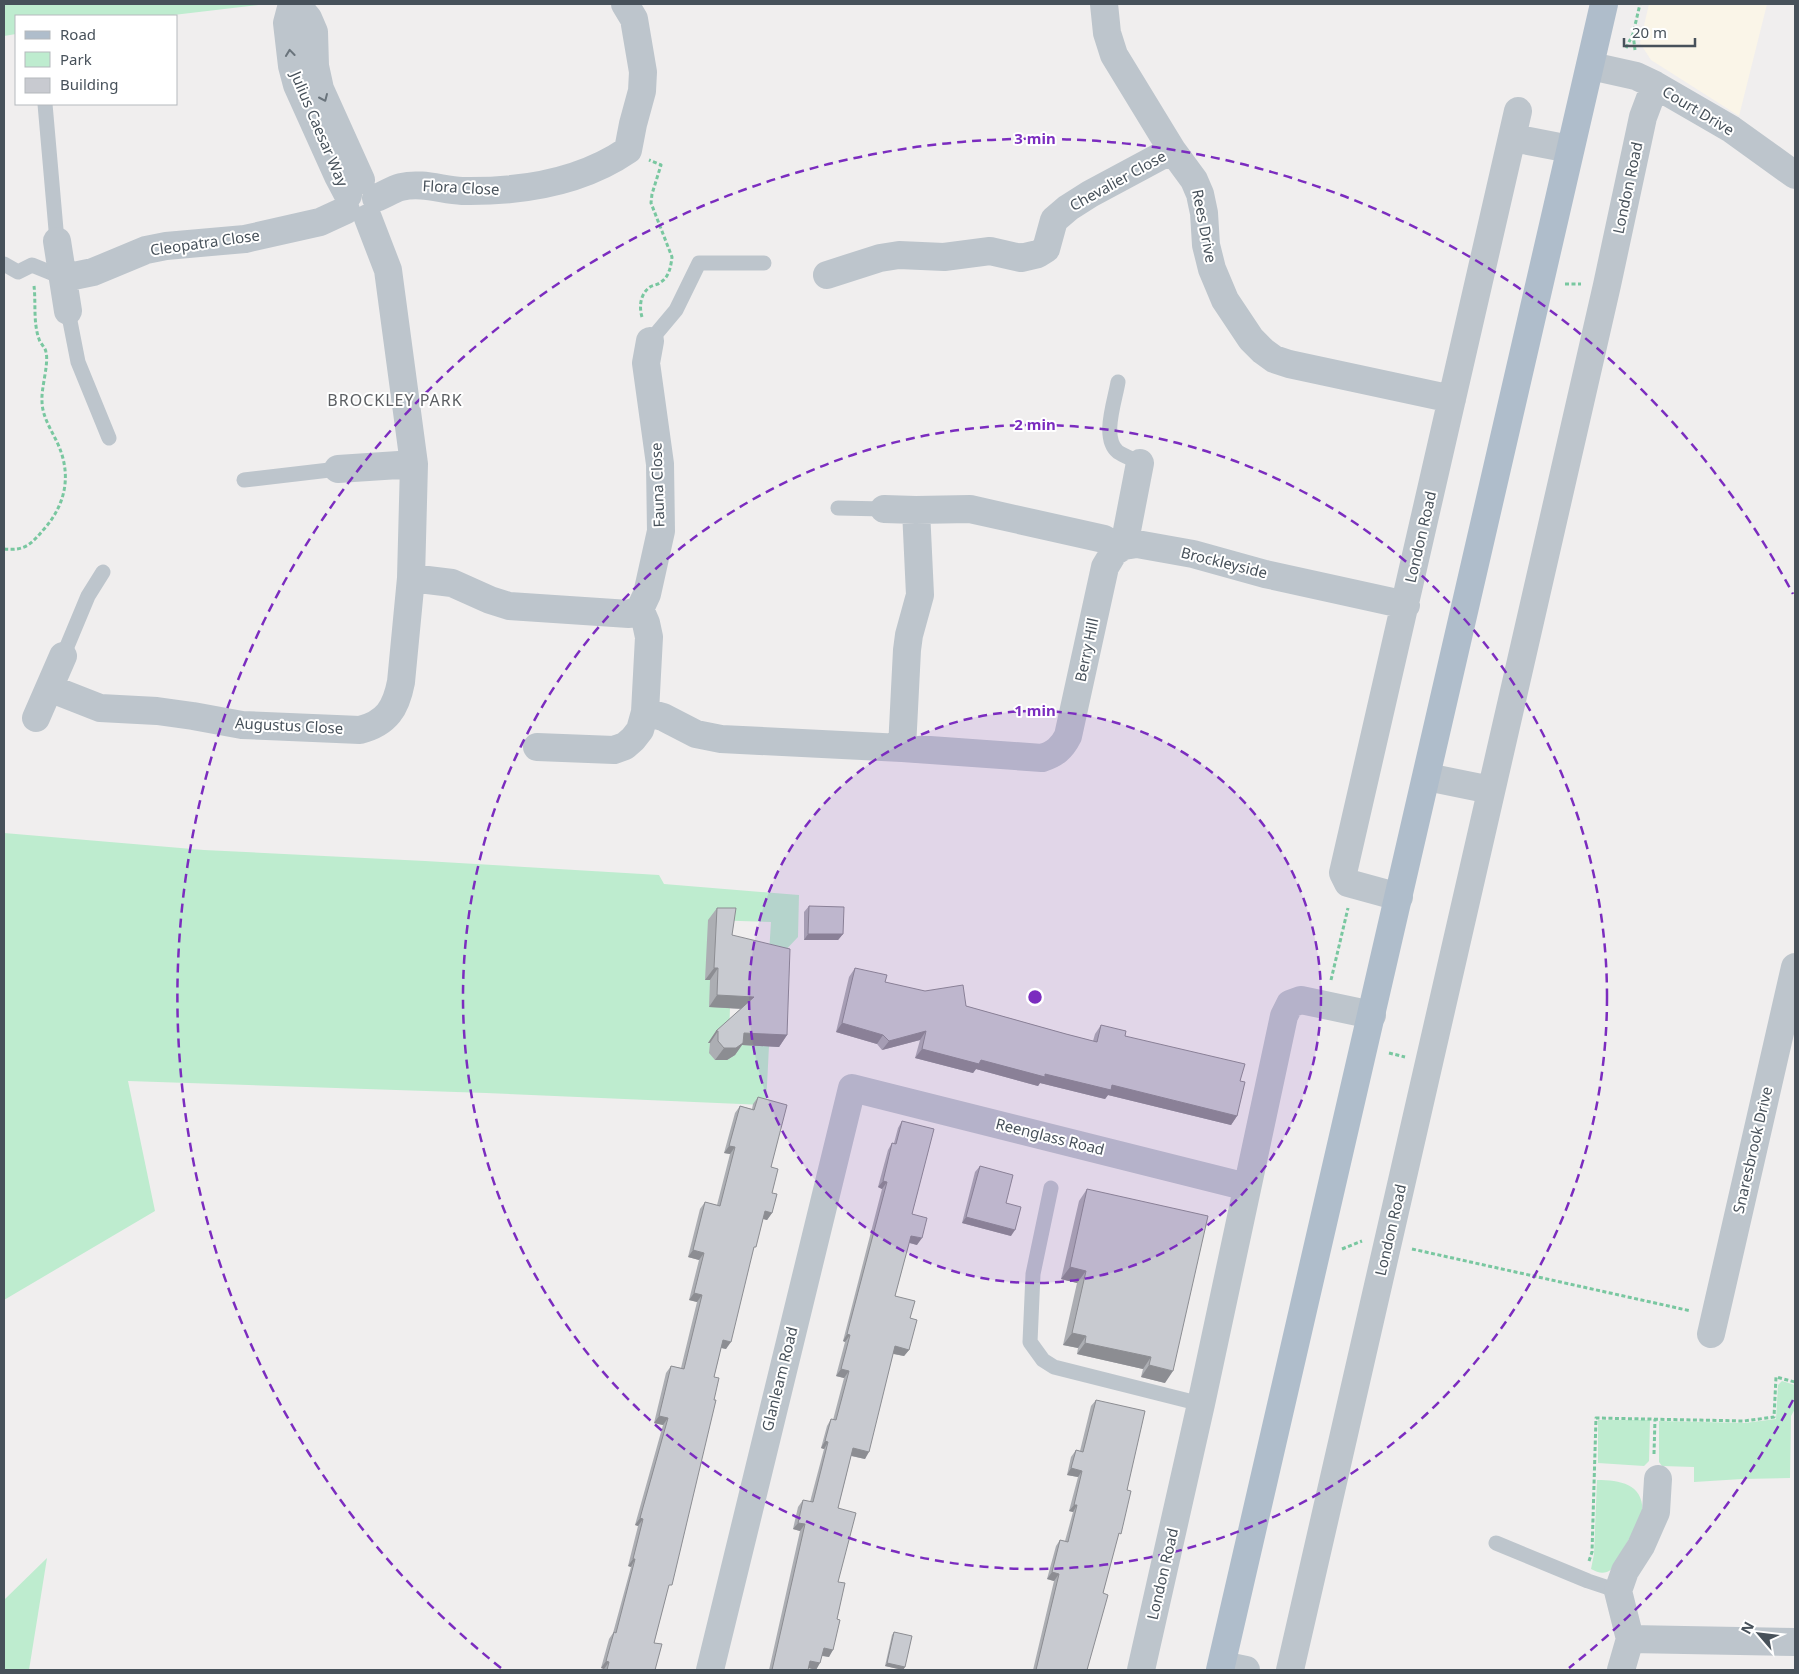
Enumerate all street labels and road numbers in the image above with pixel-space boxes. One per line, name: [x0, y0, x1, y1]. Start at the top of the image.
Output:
street label: Julius Caesar Way: [286, 66, 353, 190]
street label: Court Drive: [1659, 81, 1738, 139]
street label: London Road: [1607, 140, 1647, 236]
street label: Chevalier Close: [1066, 145, 1169, 215]
street label: Flora Close: [422, 175, 500, 199]
street label: Rees Drive: [1188, 187, 1222, 264]
street label: Cleopatra Close: [149, 224, 261, 260]
street label: Fauna Close: [646, 442, 668, 528]
street label: London Road: [1400, 489, 1440, 585]
street label: Brockleyside: [1179, 542, 1270, 582]
street label: Berry Hill: [1069, 616, 1103, 684]
street label: Augustus Close: [234, 712, 344, 738]
street label: Snaresbrook Drive: [1728, 1084, 1776, 1215]
street label: Reenglass Road: [994, 1113, 1107, 1159]
street label: London Road: [1370, 1182, 1410, 1278]
street label: Glanleam Road: [756, 1324, 802, 1433]
street label: London Road: [1142, 1526, 1182, 1622]

